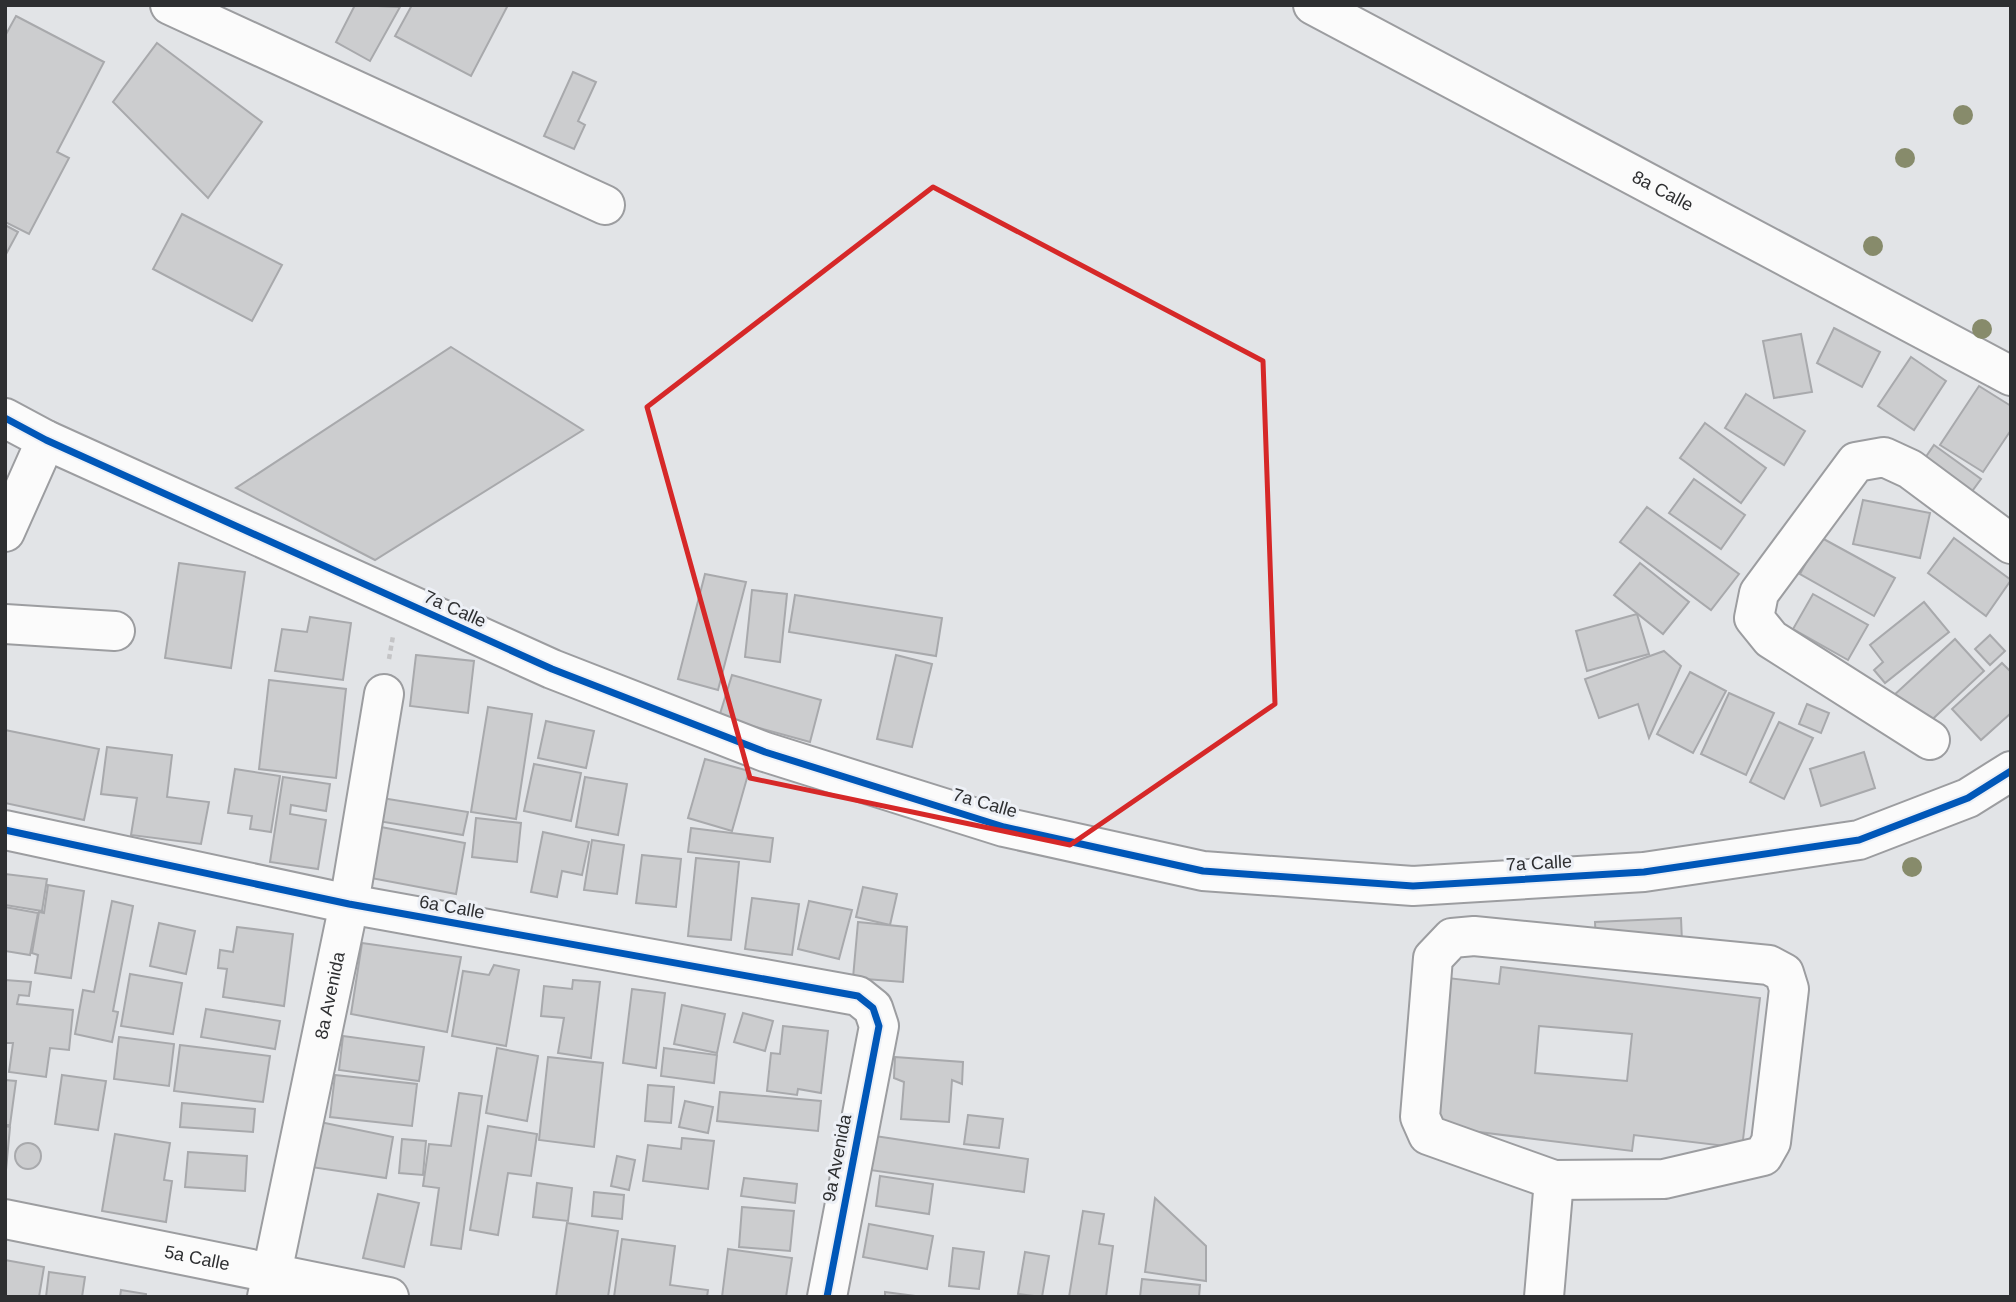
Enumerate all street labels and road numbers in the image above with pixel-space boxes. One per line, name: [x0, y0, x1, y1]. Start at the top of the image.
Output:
street label: 8a Calle: [1629, 167, 1697, 215]
street label: 7a Calle: [421, 586, 489, 632]
street label: 7a Calle: [950, 784, 1020, 822]
street label: 7a Calle: [1505, 851, 1573, 875]
street label: 6a Calle: [418, 891, 486, 923]
street label: 8a Avenida: [311, 949, 349, 1041]
street label: 9a Avenida: [819, 1112, 855, 1203]
street label: 5a Calle: [163, 1242, 231, 1274]

